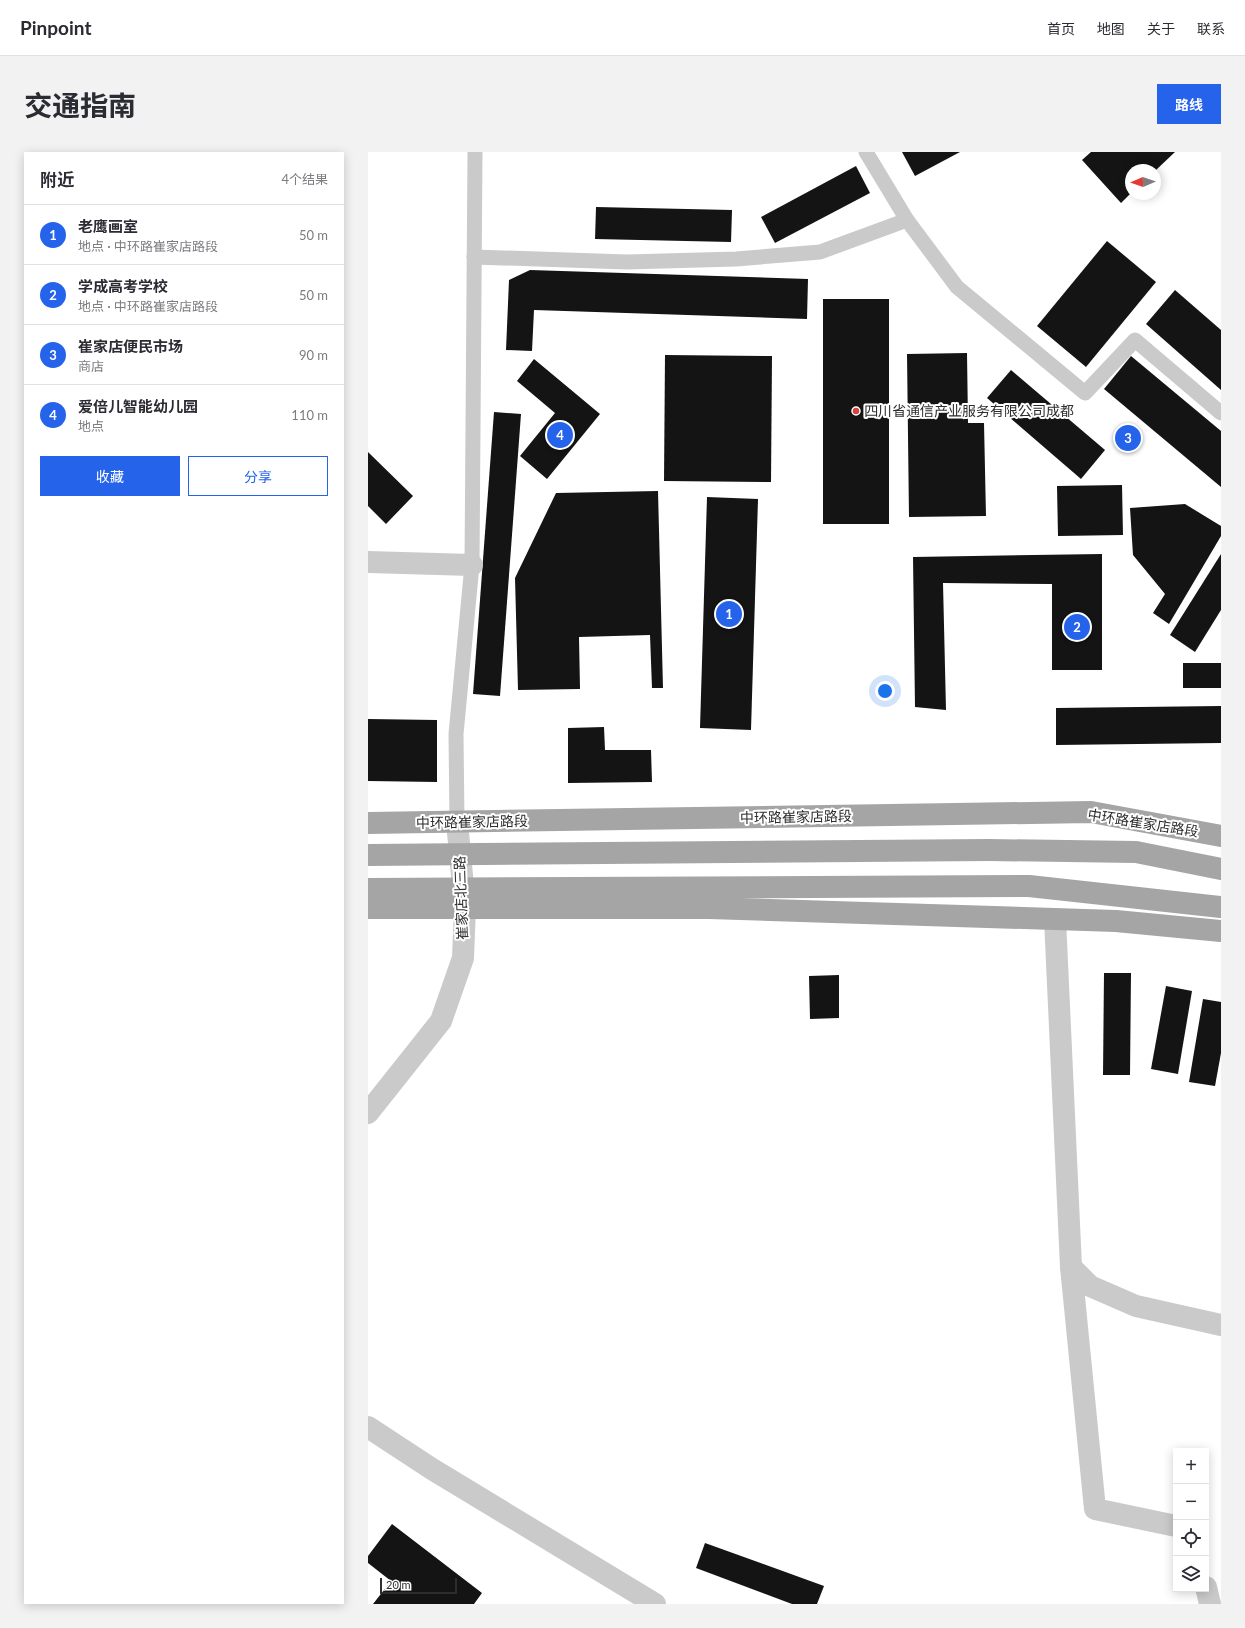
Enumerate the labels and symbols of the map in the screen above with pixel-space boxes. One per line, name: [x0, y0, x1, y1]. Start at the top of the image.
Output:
north arrow: [1125, 164, 1161, 200]
place label: 四川省通信产业服务有限公司成都: [864, 402, 1074, 419]
marker: 四川省通信产业服务有限公司成都: [851, 406, 861, 416]
pin: 4: [547, 420, 573, 450]
pin: 3: [1115, 423, 1141, 453]
pin: 1: [716, 599, 742, 629]
pin: 2: [1064, 612, 1090, 642]
your location: [875, 681, 895, 701]
street label: 中环路崔家店路段: [1086, 805, 1200, 840]
street label: 中环路崔家店路段: [740, 807, 852, 826]
street label: 中环路崔家店路段: [416, 812, 528, 831]
street label: 崔家店北三路: [451, 856, 470, 940]
scale bar: [380, 1576, 457, 1595]

